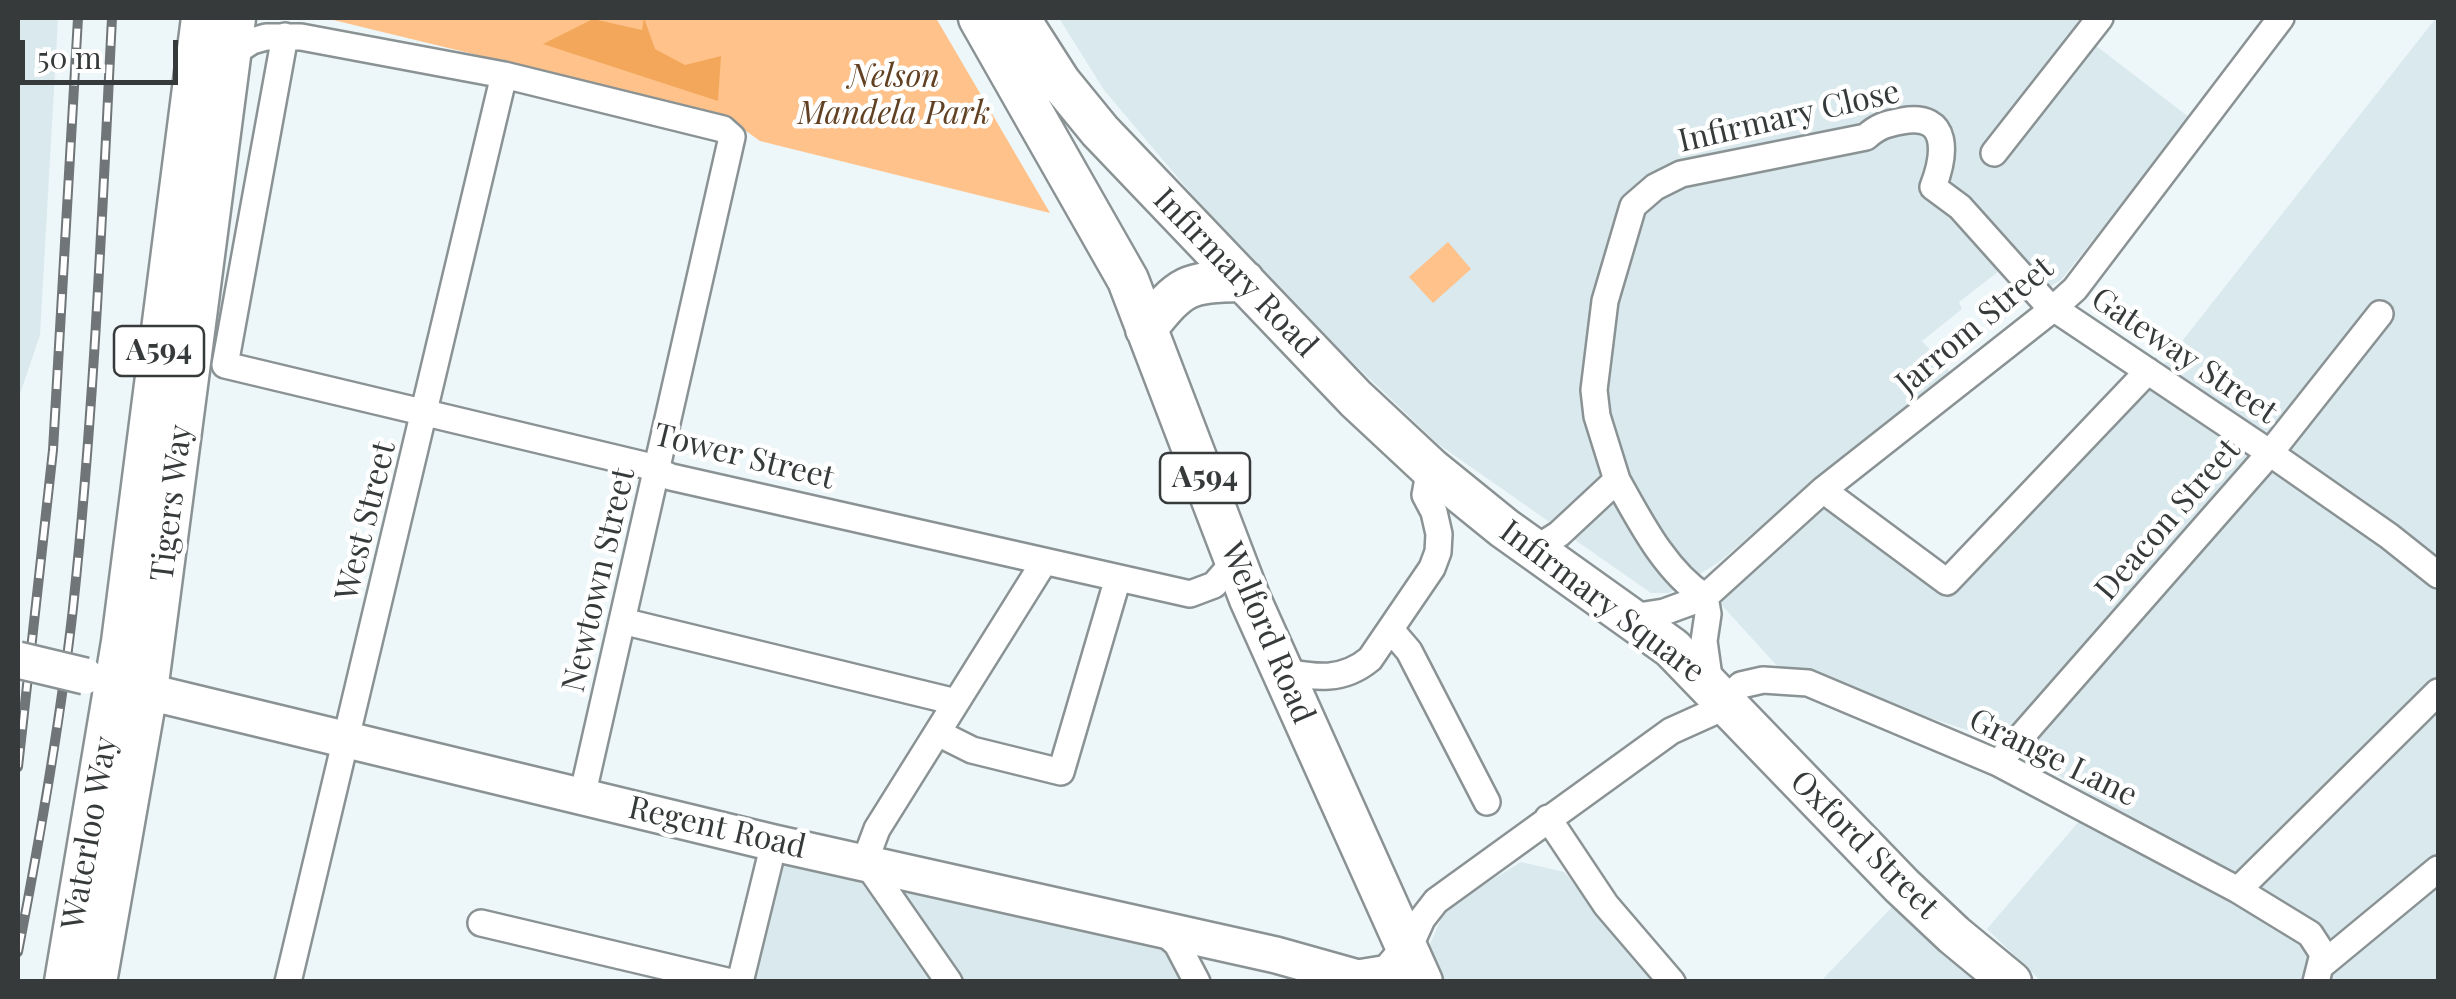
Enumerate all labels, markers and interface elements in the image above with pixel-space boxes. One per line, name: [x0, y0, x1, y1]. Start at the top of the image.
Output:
scale bar: [25, 20, 182, 82]
text: 50 m: [37, 37, 102, 77]
park label: Nelson Mandela Park: [798, 58, 990, 133]
street label: Infirmary Close: [1675, 73, 1903, 161]
street label: Infirmary Road: [1145, 181, 1325, 365]
street label: Jarrom Street: [1889, 249, 2061, 403]
street label: Gateway Street: [2084, 280, 2284, 432]
road number: A594: [114, 326, 204, 376]
street label: Tower Street: [650, 416, 838, 498]
street label: Tigers Way: [143, 422, 201, 584]
street label: Deacon Street: [2087, 431, 2249, 609]
street label: West Street: [328, 438, 404, 604]
road number: A594: [1160, 453, 1250, 503]
street label: Newtown Street: [555, 464, 643, 696]
street label: Infirmary Square: [1492, 513, 1712, 691]
street label: Welford Road: [1212, 537, 1322, 729]
street label: Grange Lane: [1963, 701, 2143, 815]
street label: Waterloo Way: [54, 733, 126, 933]
street label: Oxford Street: [1782, 763, 1946, 927]
street label: Regent Road: [625, 789, 809, 867]

